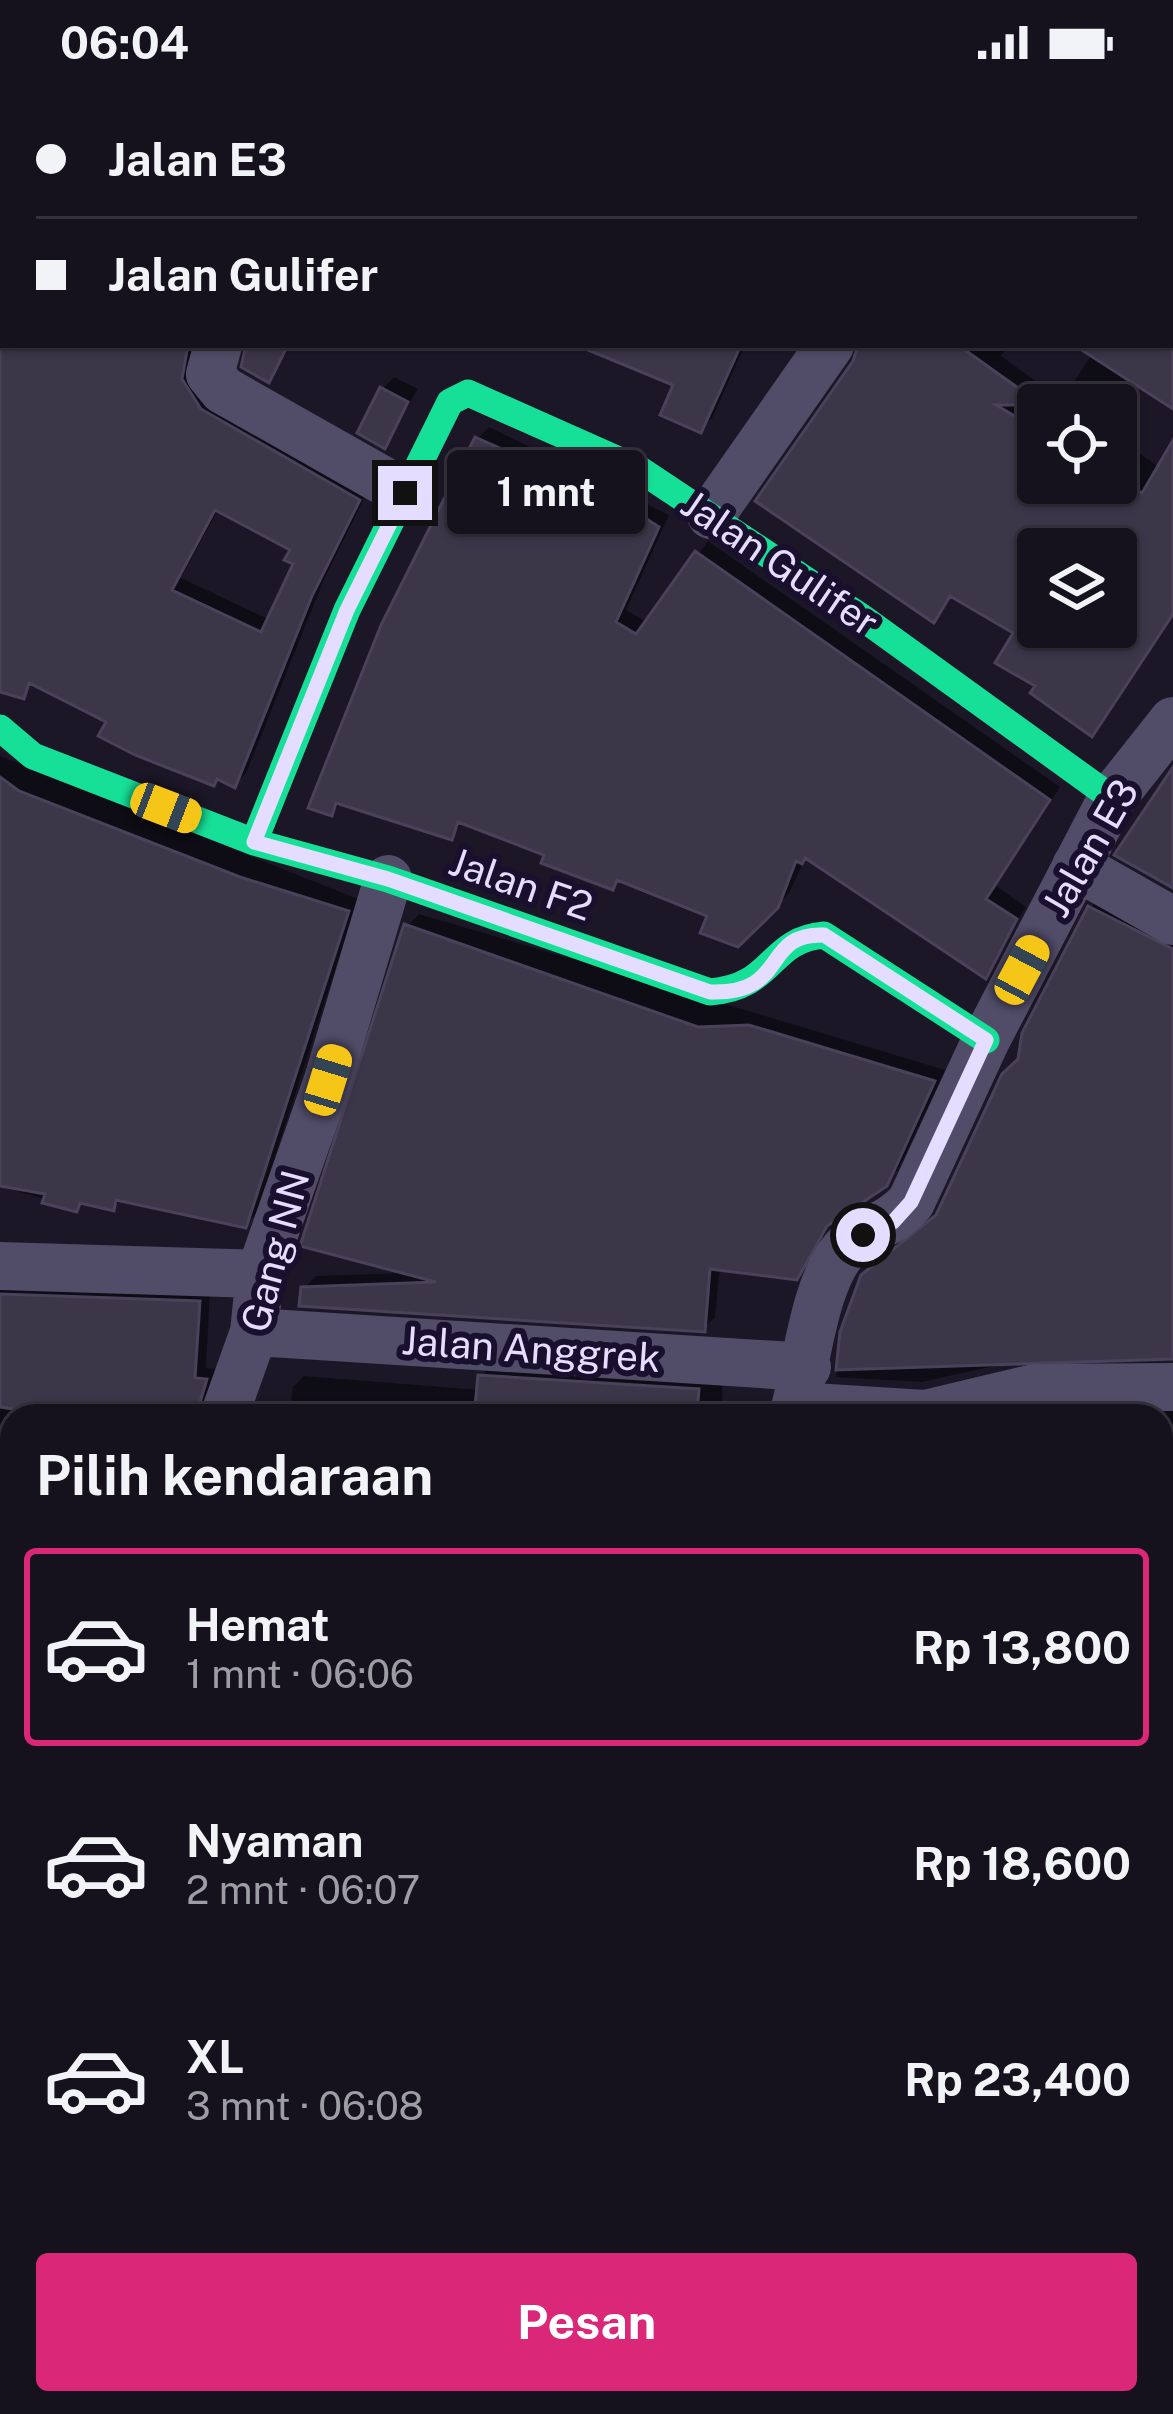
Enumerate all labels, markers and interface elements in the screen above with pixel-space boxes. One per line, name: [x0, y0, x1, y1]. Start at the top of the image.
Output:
text: 06:04: [60, 16, 189, 69]
text: Jalan E3: [108, 133, 287, 186]
text: Jalan Gulifer: [108, 248, 378, 301]
map controls: [1017, 384, 1137, 648]
button: locate: [1017, 384, 1137, 504]
callout: 1 mnt: [447, 451, 645, 535]
route end: [378, 466, 432, 520]
text: 1 mnt: [496, 469, 596, 515]
street label: Jalan Gulifer: [673, 480, 887, 646]
button: layers: [1017, 528, 1137, 648]
street label: Jalan E3: [1032, 771, 1148, 925]
car: [126, 778, 206, 838]
street label: Jalan F2: [443, 838, 599, 930]
car: [989, 930, 1055, 1010]
car: [300, 1040, 356, 1120]
street label: Gang NN: [231, 1165, 319, 1337]
route start: [836, 1208, 890, 1262]
street label: Jalan Anggrek: [400, 1317, 662, 1381]
text: Pilih kendaraan: [36, 1444, 433, 1507]
icon: car: [42, 1593, 150, 1701]
text: Hemat: [186, 1598, 330, 1651]
text: Rp 13,800: [913, 1621, 1131, 1674]
text: 1 mnt · 06:06: [186, 1651, 414, 1697]
icon: car: [42, 1809, 150, 1917]
text: Nyaman: [186, 1814, 364, 1867]
text: Rp 18,600: [913, 1837, 1131, 1890]
text: 2 mnt · 06:07: [186, 1867, 420, 1913]
icon: car: [42, 2025, 150, 2133]
text: XL: [186, 2030, 244, 2083]
text: Rp 23,400: [904, 2053, 1131, 2106]
text: 3 mnt · 06:08: [186, 2083, 424, 2129]
button: Pesan: [36, 2253, 1137, 2391]

